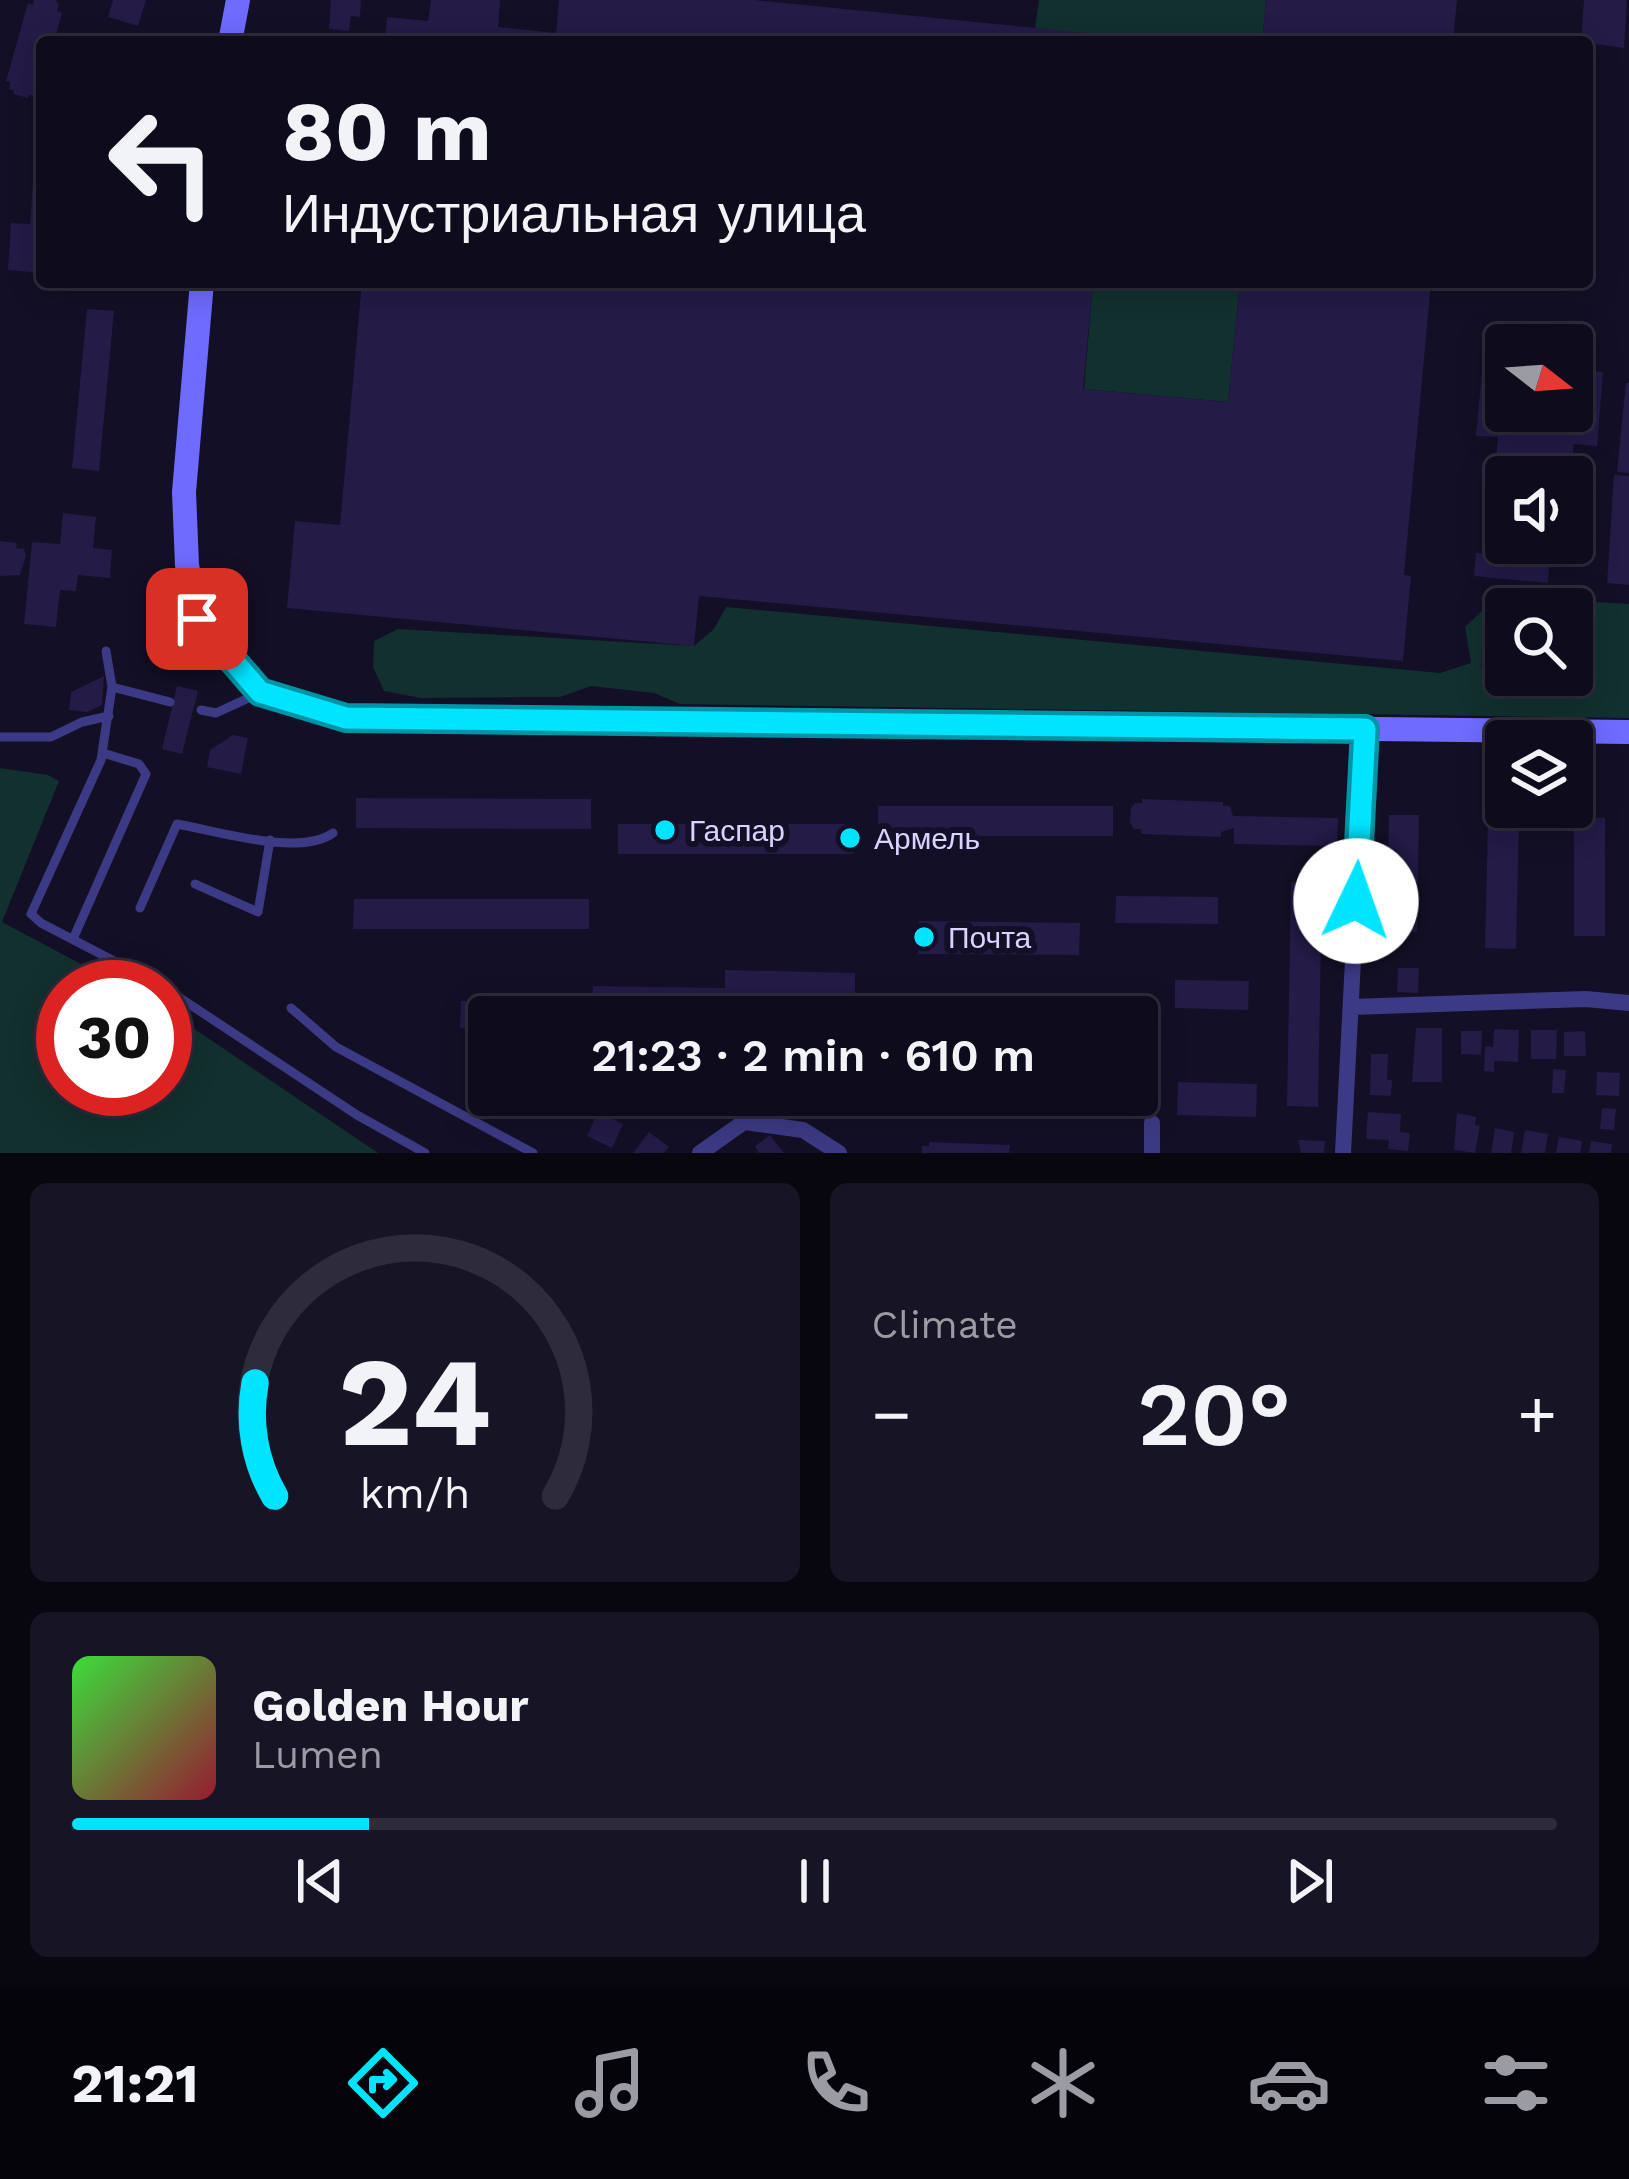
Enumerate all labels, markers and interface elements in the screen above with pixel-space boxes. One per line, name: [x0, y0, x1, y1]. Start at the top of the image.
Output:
text: 80 m: [282, 82, 492, 180]
icon: left: [84, 84, 240, 240]
text: Индустриальная улица: [282, 182, 866, 245]
north arrow: [1485, 324, 1593, 432]
map controls: [1485, 324, 1593, 828]
button: sound: [1485, 456, 1593, 564]
pin: [146, 568, 248, 670]
icon: arrive: [164, 586, 230, 652]
button: search: [1485, 588, 1593, 696]
button: layers: [1485, 720, 1593, 828]
place label: Гаспар: [689, 813, 785, 848]
marker: Гаспар: [652, 817, 678, 843]
place label: Армель: [874, 821, 980, 856]
marker: Армель: [837, 825, 863, 851]
position arrow: [1293, 838, 1419, 964]
place label: Почта: [948, 920, 1032, 955]
marker: Почта: [911, 924, 937, 950]
speed limit sign: 30: [36, 960, 192, 1116]
text: 21:23 · 2 min · 610 m: [591, 1029, 1035, 1082]
text: Climate: [872, 1302, 1018, 1347]
text: 24: [338, 1329, 492, 1475]
text: 20°: [1137, 1361, 1291, 1467]
text: −: [872, 1376, 911, 1453]
text: +: [1517, 1376, 1557, 1453]
text: km/h: [359, 1467, 470, 1517]
text: Golden Hour: [252, 1679, 529, 1732]
text: Lumen: [252, 1732, 383, 1777]
icon: previous: [287, 1848, 353, 1914]
icon: pause: [782, 1848, 848, 1914]
icon: next: [1277, 1848, 1343, 1914]
icon: directions: [341, 2041, 425, 2125]
icon: music: [568, 2041, 652, 2125]
icon: phone: [794, 2041, 878, 2125]
icon: climate: [1021, 2041, 1105, 2125]
icon: car: [1247, 2041, 1331, 2125]
icon: filters: [1474, 2041, 1558, 2125]
text: 21:21: [71, 2052, 199, 2115]

